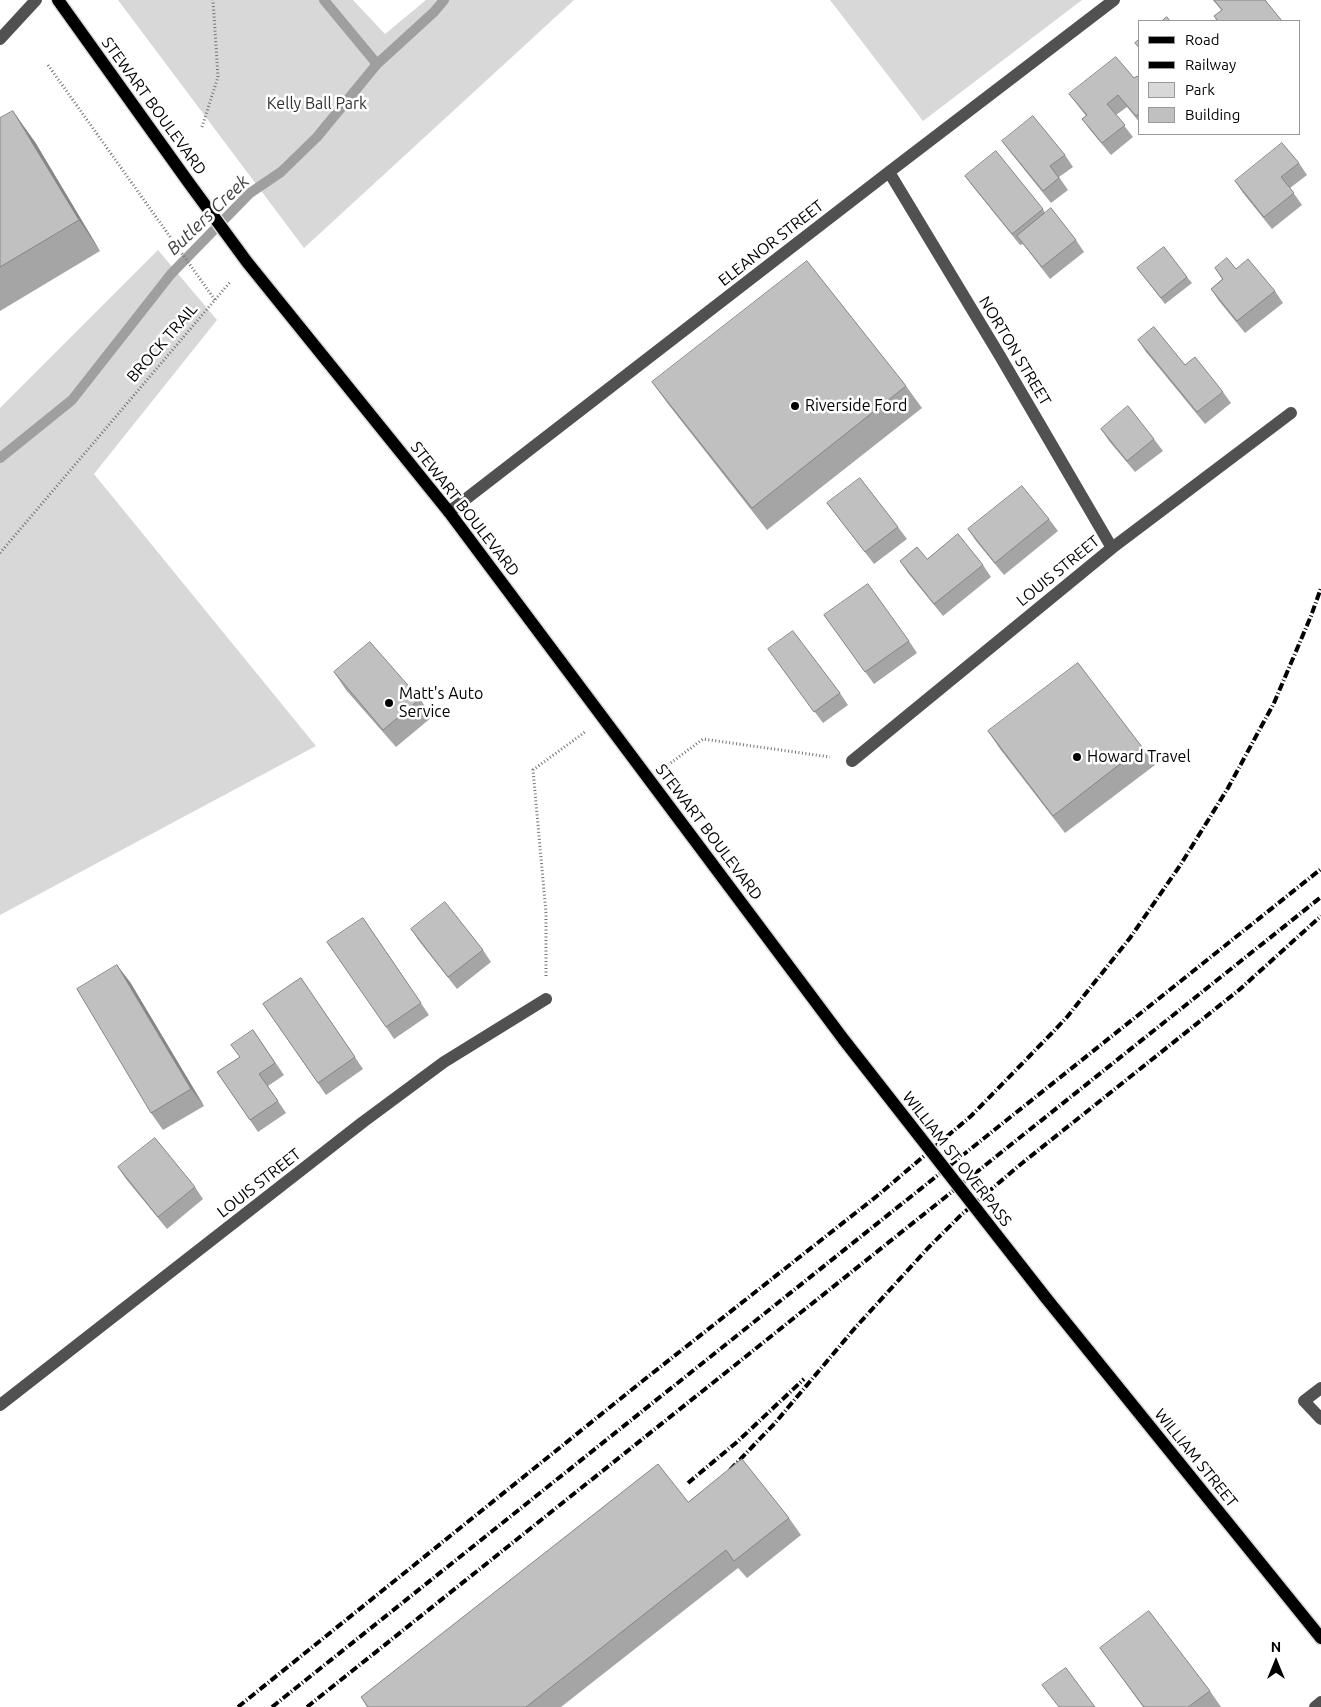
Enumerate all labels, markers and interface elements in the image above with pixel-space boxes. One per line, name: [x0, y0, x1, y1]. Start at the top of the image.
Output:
legend: [1138, 20, 1301, 135]
text: Road: [1185, 31, 1220, 48]
street label: STEWART BOULEVARD: [98, 33, 210, 179]
text: Railway: [1185, 56, 1236, 73]
text: Park: [1185, 81, 1215, 98]
park label: Kelly Ball Park: [267, 94, 367, 114]
text: Building: [1185, 106, 1240, 123]
water label: Butlers Creek: [162, 170, 254, 260]
street label: ELEANOR STREET: [715, 196, 827, 290]
street label: NORTON STREET: [975, 293, 1055, 409]
street label: BROCK TRAIL: [123, 300, 201, 386]
place label: Riverside Ford: [805, 396, 907, 416]
marker: Riverside Ford: [789, 400, 801, 412]
street label: STEWART BOULEVARD: [407, 438, 523, 580]
street label: LOUIS STREET: [1013, 532, 1103, 610]
place label: Matt's Auto Service: [399, 684, 483, 722]
marker: Matt's Auto Service: [383, 697, 395, 709]
place label: Howard Travel: [1087, 747, 1191, 767]
marker: Howard Travel: [1071, 751, 1083, 763]
street label: STEWART BOULEVARD: [652, 760, 766, 904]
street label: WILLIAM ST OVERPASS: [898, 1088, 1016, 1230]
street label: LOUIS STREET: [213, 1144, 305, 1222]
street label: WILLIAM STREET: [1150, 1405, 1242, 1511]
north arrow: [1251, 1637, 1301, 1687]
text: N: [1271, 1639, 1281, 1655]

